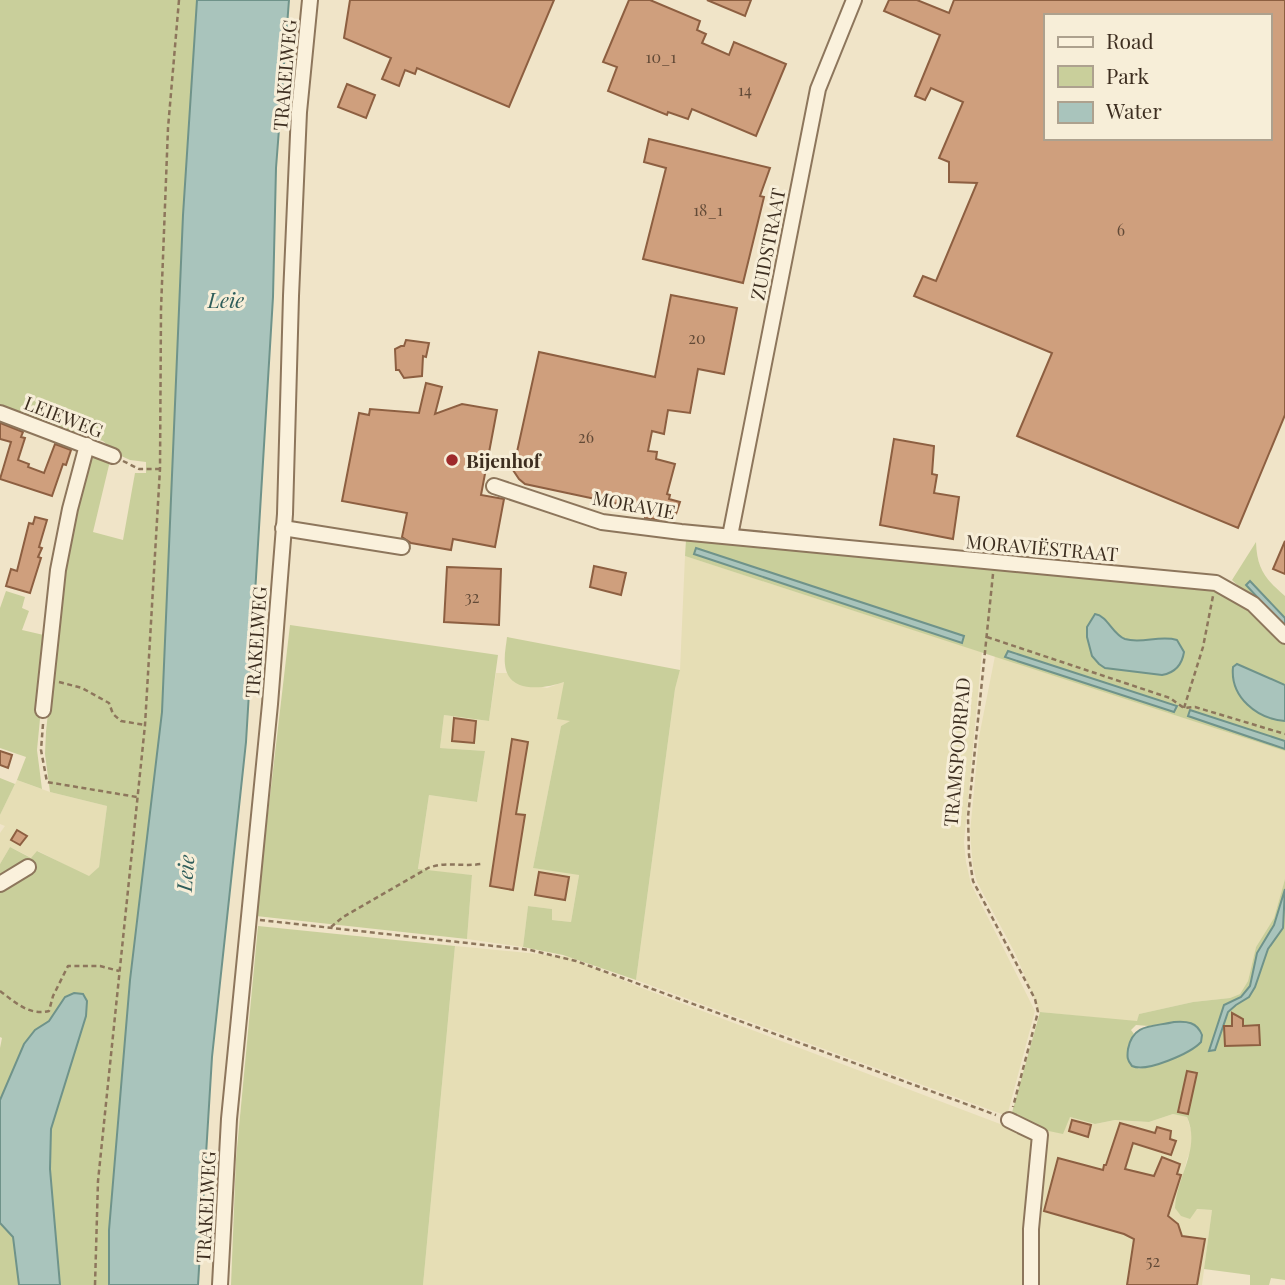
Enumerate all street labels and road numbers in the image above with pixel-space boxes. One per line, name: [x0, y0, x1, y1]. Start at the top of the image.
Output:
street label: TRAKELWEG: [266, 18, 302, 132]
street label: ZUIDSTRAAT: [743, 186, 791, 302]
street label: LEIEWEG: [21, 389, 107, 443]
street label: MORAVIE: [591, 484, 677, 524]
street label: MORAVIËSTRAAT: [965, 527, 1119, 567]
street label: TRAKELWEG: [238, 585, 272, 699]
street label: TRAMSPOORPAD: [937, 676, 975, 828]
street label: TRAKELWEG: [189, 1151, 221, 1263]

